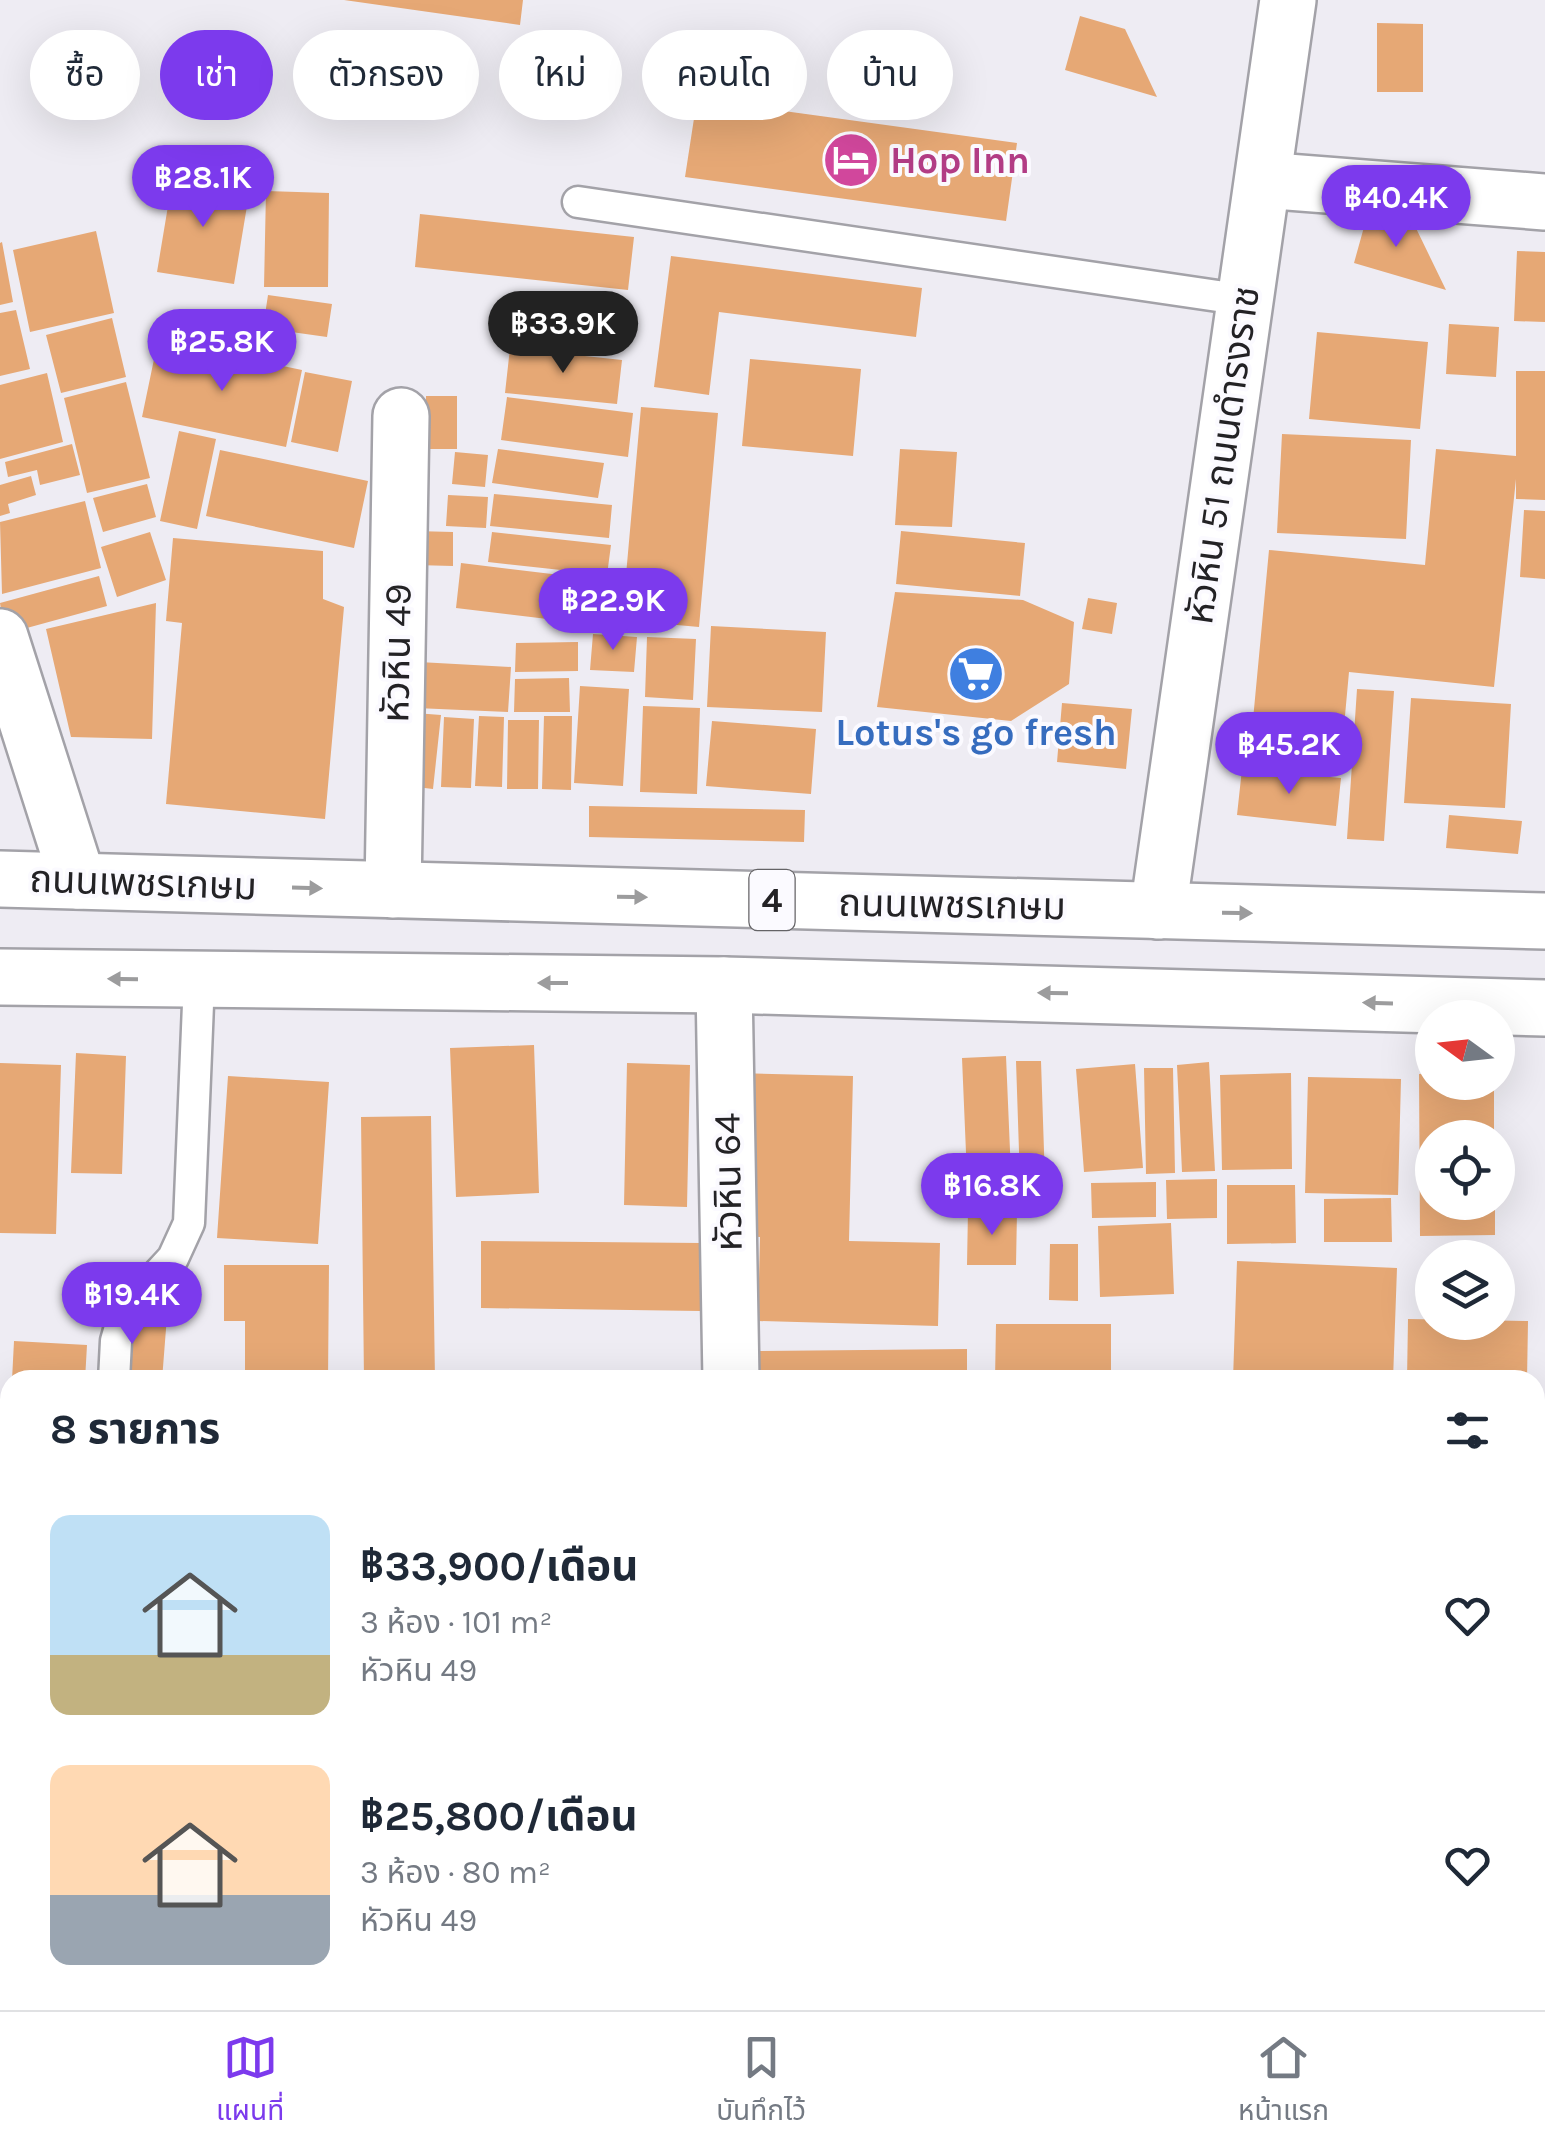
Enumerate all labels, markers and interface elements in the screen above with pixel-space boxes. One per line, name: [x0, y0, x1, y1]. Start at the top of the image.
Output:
chip: ซื้อ: [30, 30, 140, 120]
chip: เช่า: [160, 30, 273, 120]
chip: ตัวกรอง: [293, 30, 479, 120]
chip: ใหม่: [499, 30, 622, 120]
chip: คอนโด: [642, 30, 807, 120]
chip: บ้าน: [827, 30, 953, 120]
hotel icon: Hop Inn: [821, 130, 881, 190]
place label: Hop Inn: [890, 138, 1030, 183]
pin: ฿28.1K: [122, 145, 284, 230]
text: ฿28.1K: [154, 159, 252, 196]
pin: ฿40.4K: [1315, 165, 1477, 250]
text: ฿40.4K: [1344, 179, 1448, 216]
street label: หัวหิน 51 ถนนดำรงราช: [1177, 283, 1269, 627]
pin: ฿33.9K: [482, 291, 644, 376]
text: ฿33.9K: [510, 305, 616, 342]
pin: ฿25.8K: [141, 309, 303, 394]
text: ฿25.8K: [169, 323, 275, 360]
pin: ฿22.9K: [532, 568, 694, 653]
text: ฿22.9K: [561, 582, 665, 619]
street label: หัวหิน 49: [373, 583, 421, 723]
supermarket icon: Lotus's go fresh: [946, 644, 1006, 704]
place label: Lotus's go fresh: [835, 710, 1117, 755]
pin: ฿45.2K: [1208, 712, 1370, 797]
text: ฿45.2K: [1237, 726, 1341, 763]
street label: ถนนเพชรเกษม: [29, 857, 257, 909]
road number: 4: [750, 870, 794, 930]
one-way arrow: [292, 880, 324, 896]
street label: ถนนเพชรเกษม: [838, 881, 1066, 929]
one-way arrow: [617, 889, 649, 905]
one-way arrow: [1222, 905, 1254, 921]
one-way arrow: [106, 971, 138, 987]
one-way arrow: [536, 975, 568, 991]
one-way arrow: [1036, 985, 1068, 1001]
one-way arrow: [1361, 994, 1393, 1010]
north arrow: [1415, 1000, 1515, 1100]
map controls: [1415, 1000, 1515, 1340]
street label: หัวหิน 64: [704, 1112, 752, 1252]
button: locate: [1415, 1120, 1515, 1220]
pin: ฿16.8K: [911, 1153, 1073, 1238]
text: ฿16.8K: [943, 1167, 1041, 1204]
button: layers: [1415, 1240, 1515, 1340]
pin: ฿19.4K: [51, 1262, 213, 1347]
text: ฿19.4K: [84, 1276, 180, 1313]
icon: filters: [1440, 1403, 1495, 1458]
text: 8 รายการ: [50, 1404, 220, 1454]
text: ฿33,900/เดือน: [360, 1541, 638, 1591]
icon: home: [130, 1555, 250, 1675]
icon: heart: [1440, 1588, 1495, 1643]
text: 3 ห้อง · 101 m²: [360, 1604, 552, 1641]
text: หัวหิน 49: [360, 1652, 477, 1689]
text: ฿25,800/เดือน: [360, 1791, 638, 1841]
icon: home: [130, 1805, 250, 1925]
icon: heart: [1440, 1838, 1495, 1893]
text: 3 ห้อง · 80 m²: [360, 1854, 551, 1891]
text: หัวหิน 49: [360, 1902, 477, 1939]
tab: แผนที่: [216, 2030, 284, 2133]
tab: บันทึกไว้: [716, 2030, 806, 2133]
tab: หน้าแรก: [1238, 2030, 1329, 2133]

